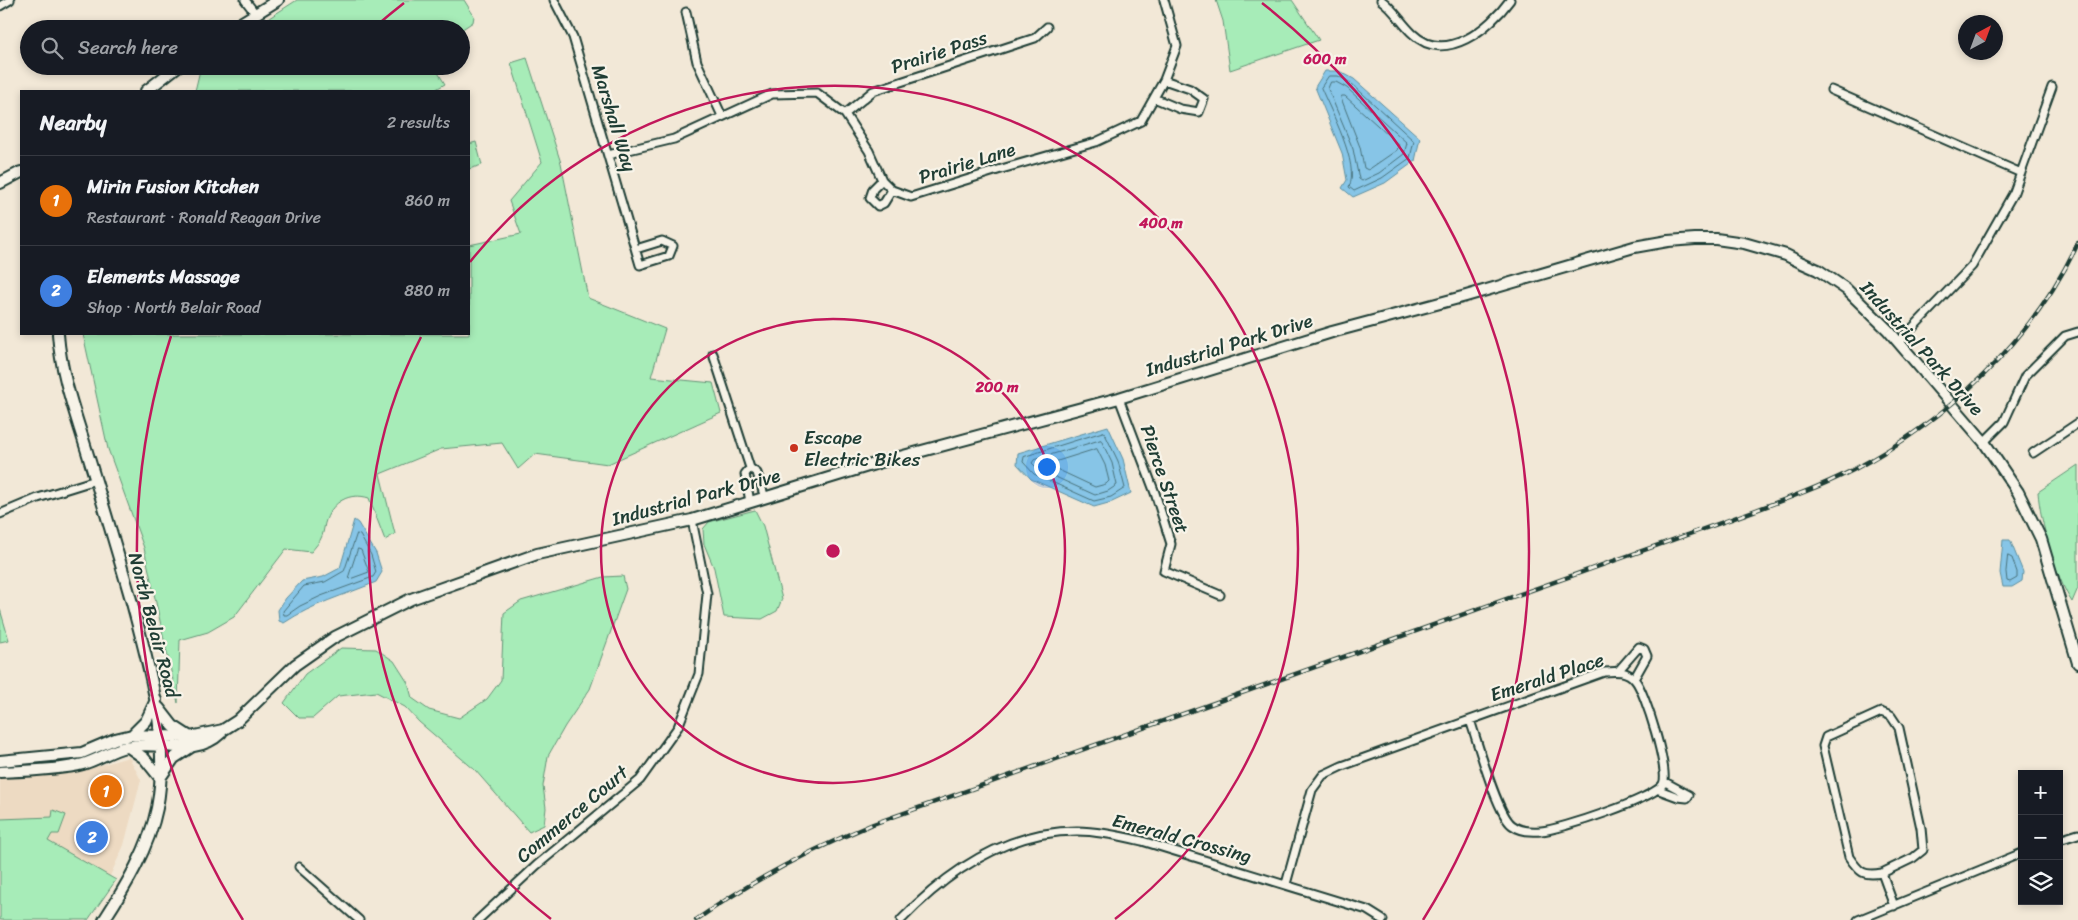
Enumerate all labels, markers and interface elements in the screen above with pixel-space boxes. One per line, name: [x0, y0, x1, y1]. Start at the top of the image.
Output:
north arrow: [1958, 15, 2003, 60]
search box: [20, 20, 470, 75]
street label: Prairie Pass: [887, 21, 992, 83]
text: Search here: [78, 31, 178, 64]
icon: search: [38, 34, 66, 62]
text: 600 m: [1303, 46, 1347, 72]
street label: Marshall Way: [582, 60, 646, 176]
text: Nearby: [40, 104, 106, 142]
text: 2 results: [387, 108, 450, 137]
street label: Prairie Lane: [915, 133, 1019, 193]
text: Mirin Fusion Kitchen: [87, 170, 259, 203]
text: 1: [53, 186, 59, 215]
text: 860 m: [405, 186, 450, 215]
text: Restaurant · Ronald Reagan Drive: [87, 203, 321, 232]
text: 400 m: [1138, 210, 1183, 236]
text: Elements Massage: [87, 260, 240, 293]
street label: Industrial Park Drive: [1851, 272, 1992, 423]
text: 2: [51, 276, 61, 305]
text: 880 m: [404, 276, 450, 305]
text: Shop · North Belair Road: [87, 293, 260, 322]
street label: Industrial Park Drive: [1140, 304, 1317, 386]
text: 200 m: [974, 374, 1019, 400]
street label: Pierce Street: [1131, 420, 1199, 538]
place label: Escape Electric Bikes: [804, 421, 920, 476]
marker: Escape Electric Bikes: [788, 442, 800, 454]
your location: [1034, 454, 1060, 480]
street label: Industrial Park Drive: [607, 459, 784, 536]
centre of rings: [824, 542, 842, 560]
street label: North Belair Road: [119, 549, 190, 703]
street label: Emerald Place: [1486, 643, 1609, 711]
street label: Commerce Court: [508, 756, 637, 871]
map controls: [2018, 770, 2063, 905]
button: +: [2018, 770, 2063, 815]
pin: 1: [90, 772, 122, 810]
street label: Emerald Crossing: [1109, 804, 1255, 872]
button: −: [2018, 815, 2063, 860]
pin: 2: [76, 818, 108, 856]
button: layers: [2018, 860, 2063, 905]

